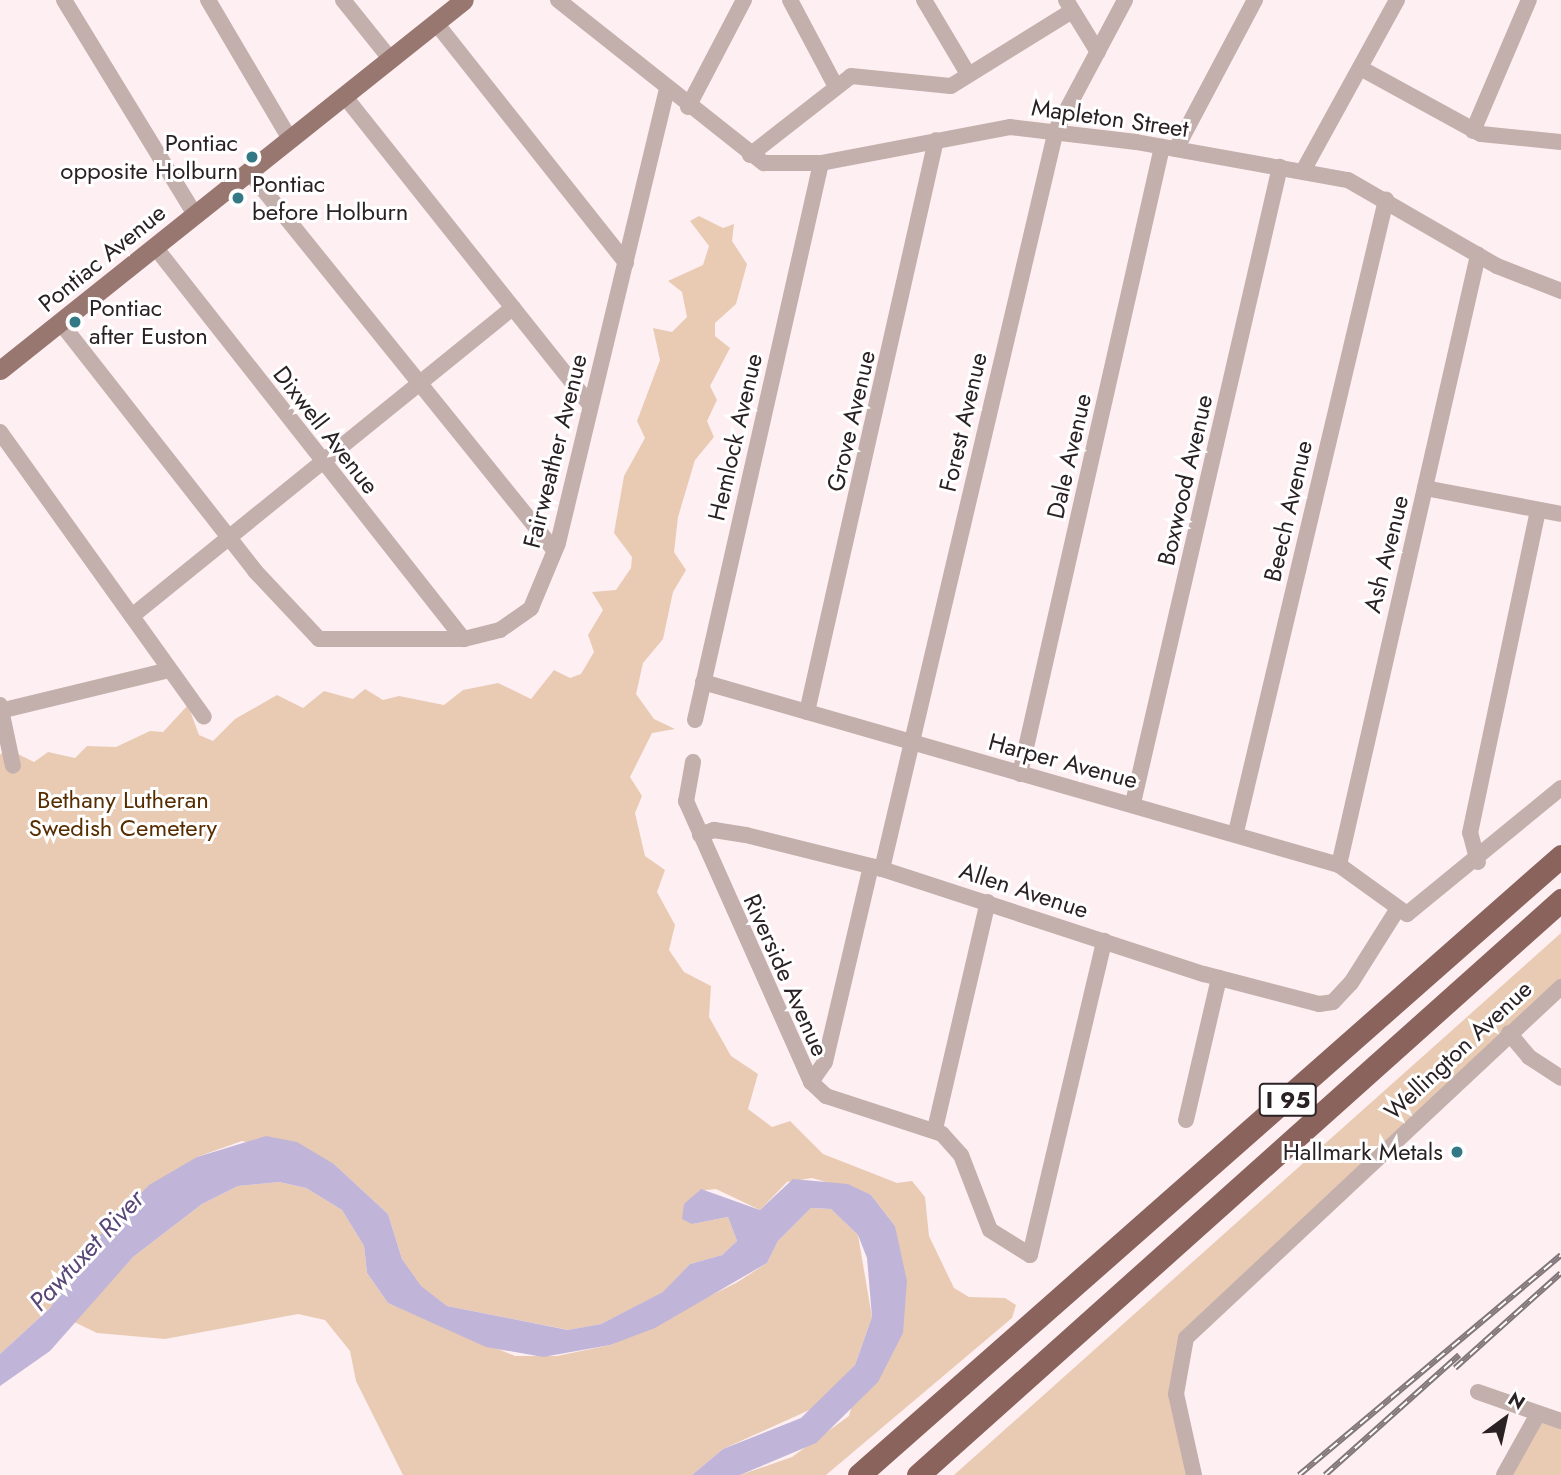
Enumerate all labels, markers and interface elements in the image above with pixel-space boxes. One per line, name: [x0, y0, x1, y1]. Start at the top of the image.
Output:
street label: Mapleton Street: [1030, 93, 1190, 143]
place label: Pontiac opposite Holburn: [60, 129, 238, 185]
marker: Pontiac opposite Holburn: [244, 149, 260, 165]
place label: Pontiac before Holburn: [252, 170, 408, 226]
marker: Pontiac before Holburn: [230, 190, 246, 206]
street label: Pontiac Avenue: [33, 198, 171, 318]
place label: Pontiac after Euston: [89, 294, 208, 350]
marker: Pontiac after Euston: [67, 314, 83, 330]
street label: Grove Avenue: [821, 348, 881, 494]
street label: Forest Avenue: [933, 350, 993, 494]
street label: Fairweather Avenue: [517, 351, 593, 551]
street label: Hemlock Avenue: [702, 351, 768, 523]
street label: Dixwell Avenue: [267, 360, 385, 500]
street label: Dale Avenue: [1041, 391, 1097, 521]
street label: Boxwood Avenue: [1151, 392, 1219, 568]
street label: Beech Avenue: [1258, 438, 1318, 584]
street label: Ash Avenue: [1358, 492, 1414, 616]
street label: Harper Avenue: [985, 727, 1141, 795]
park label: Bethany Lutheran Swedish Cemetery: [29, 786, 217, 842]
street label: Allen Avenue: [956, 856, 1092, 924]
street label: Riverside Avenue: [737, 889, 835, 1061]
street label: Wellington Avenue: [1378, 974, 1538, 1126]
road number: I 95: [1258, 1080, 1318, 1120]
place label: Hallmark Metals: [1283, 1138, 1443, 1166]
marker: Hallmark Metals: [1449, 1144, 1465, 1160]
water label: Pawtuxet River: [23, 1184, 151, 1318]
north arrow: [1470, 1384, 1540, 1454]
text: N: [1503, 1386, 1530, 1416]

